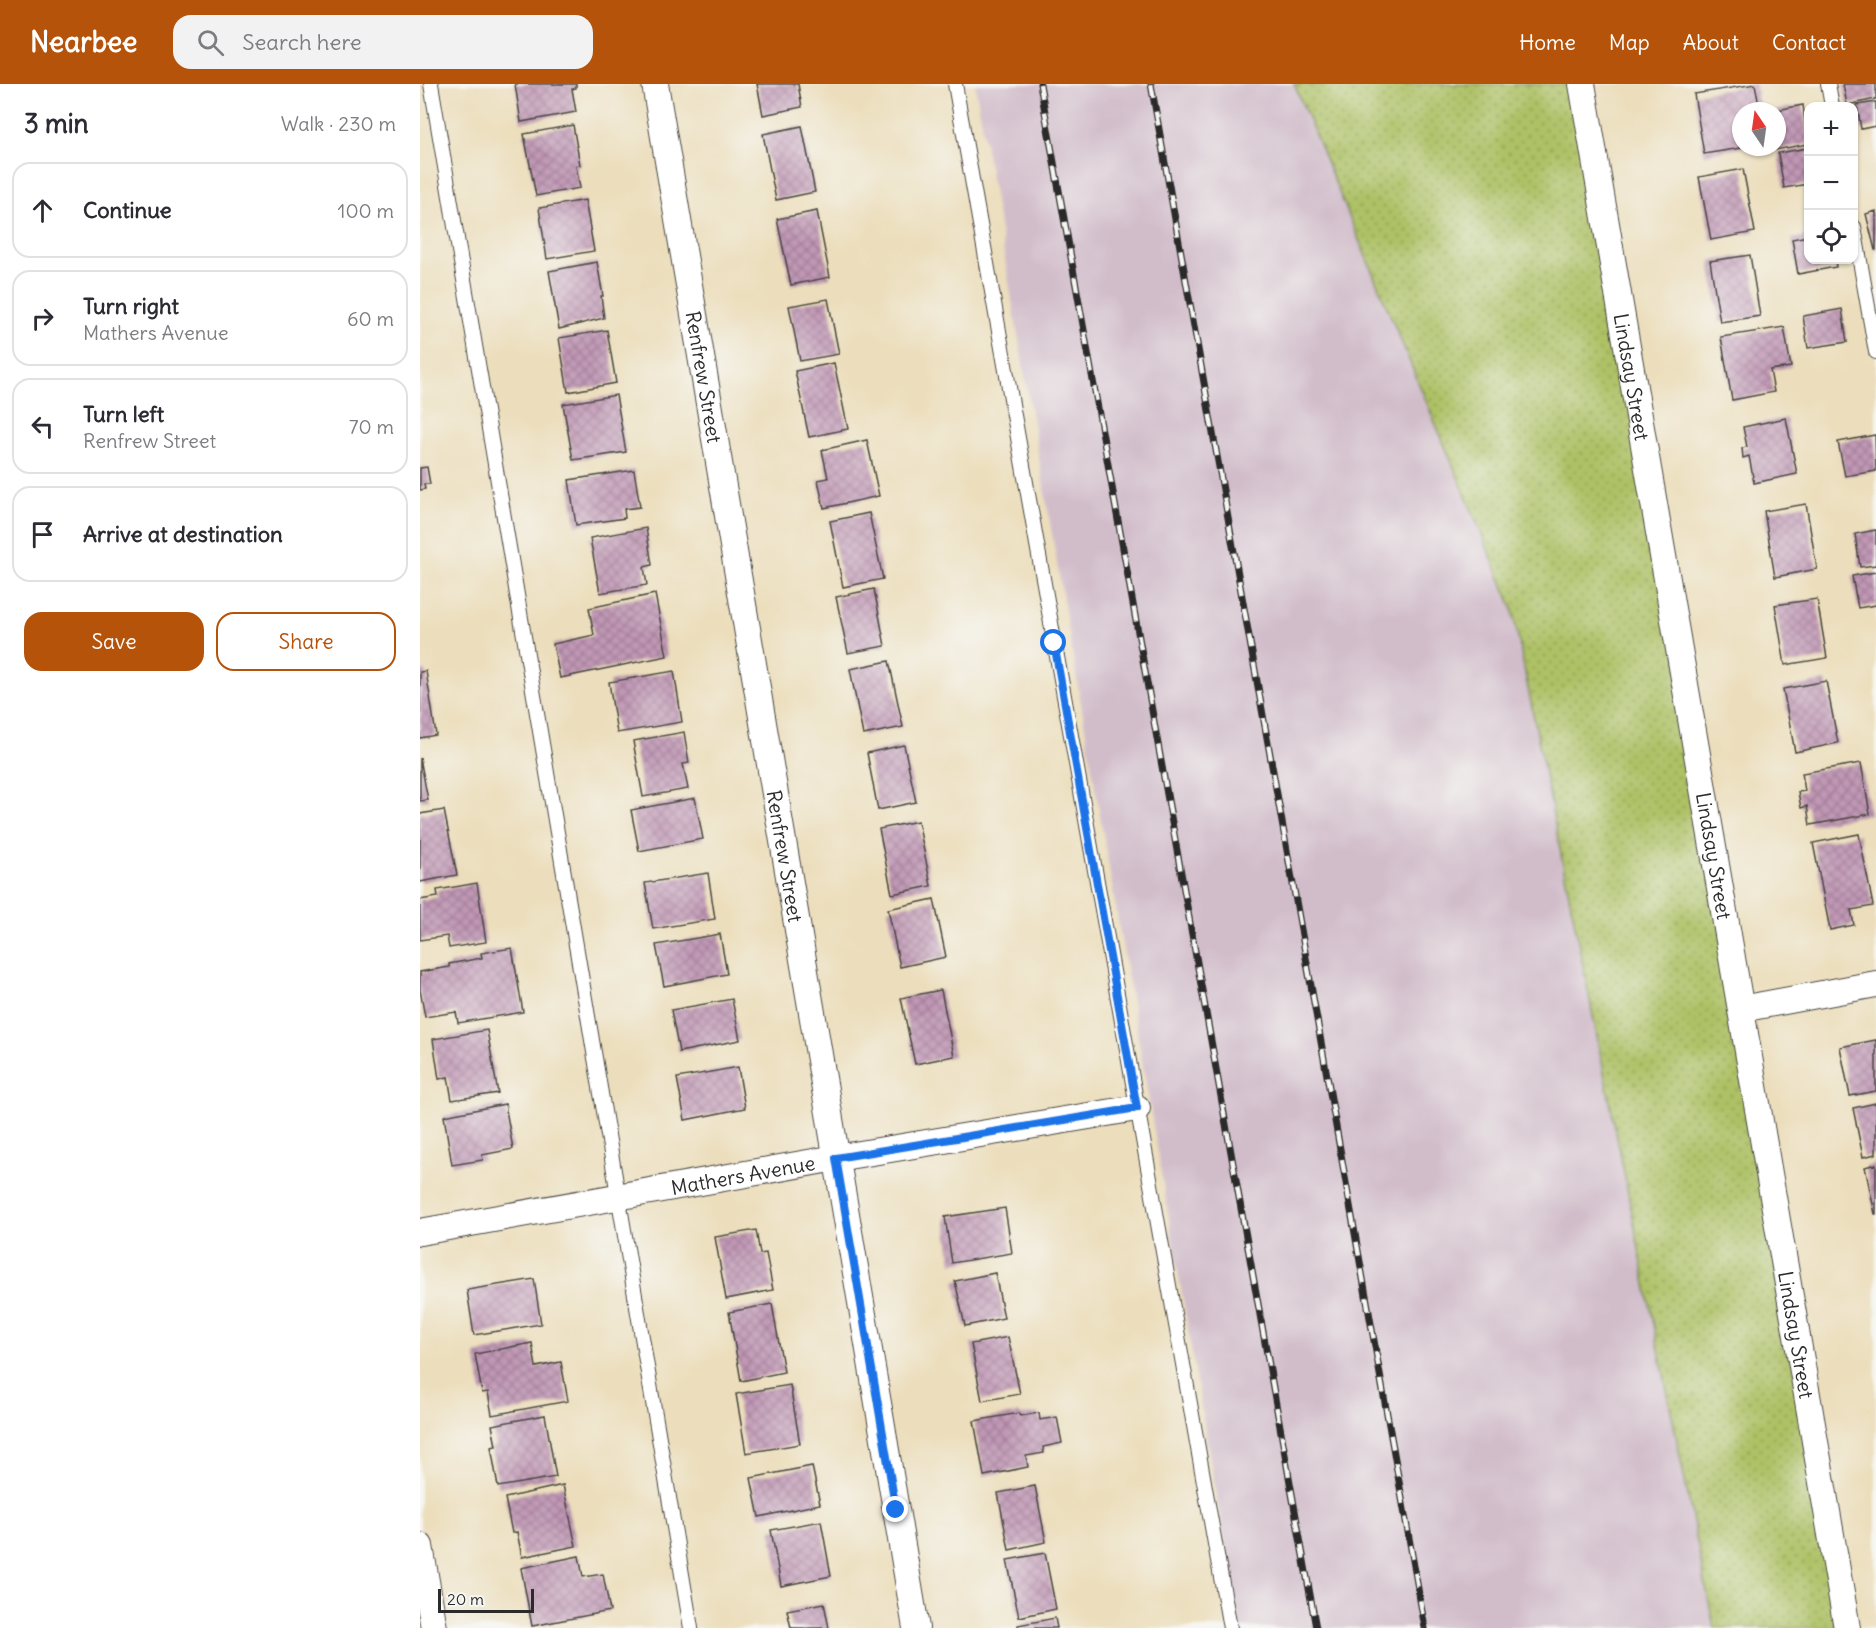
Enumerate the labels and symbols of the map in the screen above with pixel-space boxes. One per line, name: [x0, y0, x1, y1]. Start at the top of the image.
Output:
north arrow: [1732, 102, 1786, 156]
street label: Renfrew Street: [681, 309, 728, 445]
street label: Lindsay Street: [1609, 311, 1655, 443]
route start: [1040, 629, 1066, 655]
street label: Renfrew Street: [762, 788, 809, 924]
street label: Lindsay Street: [1691, 790, 1738, 922]
street label: Mathers Avenue: [669, 1149, 817, 1200]
street label: Lindsay Street: [1773, 1269, 1820, 1401]
route end: [882, 1496, 908, 1522]
scale bar: [438, 1586, 534, 1614]

